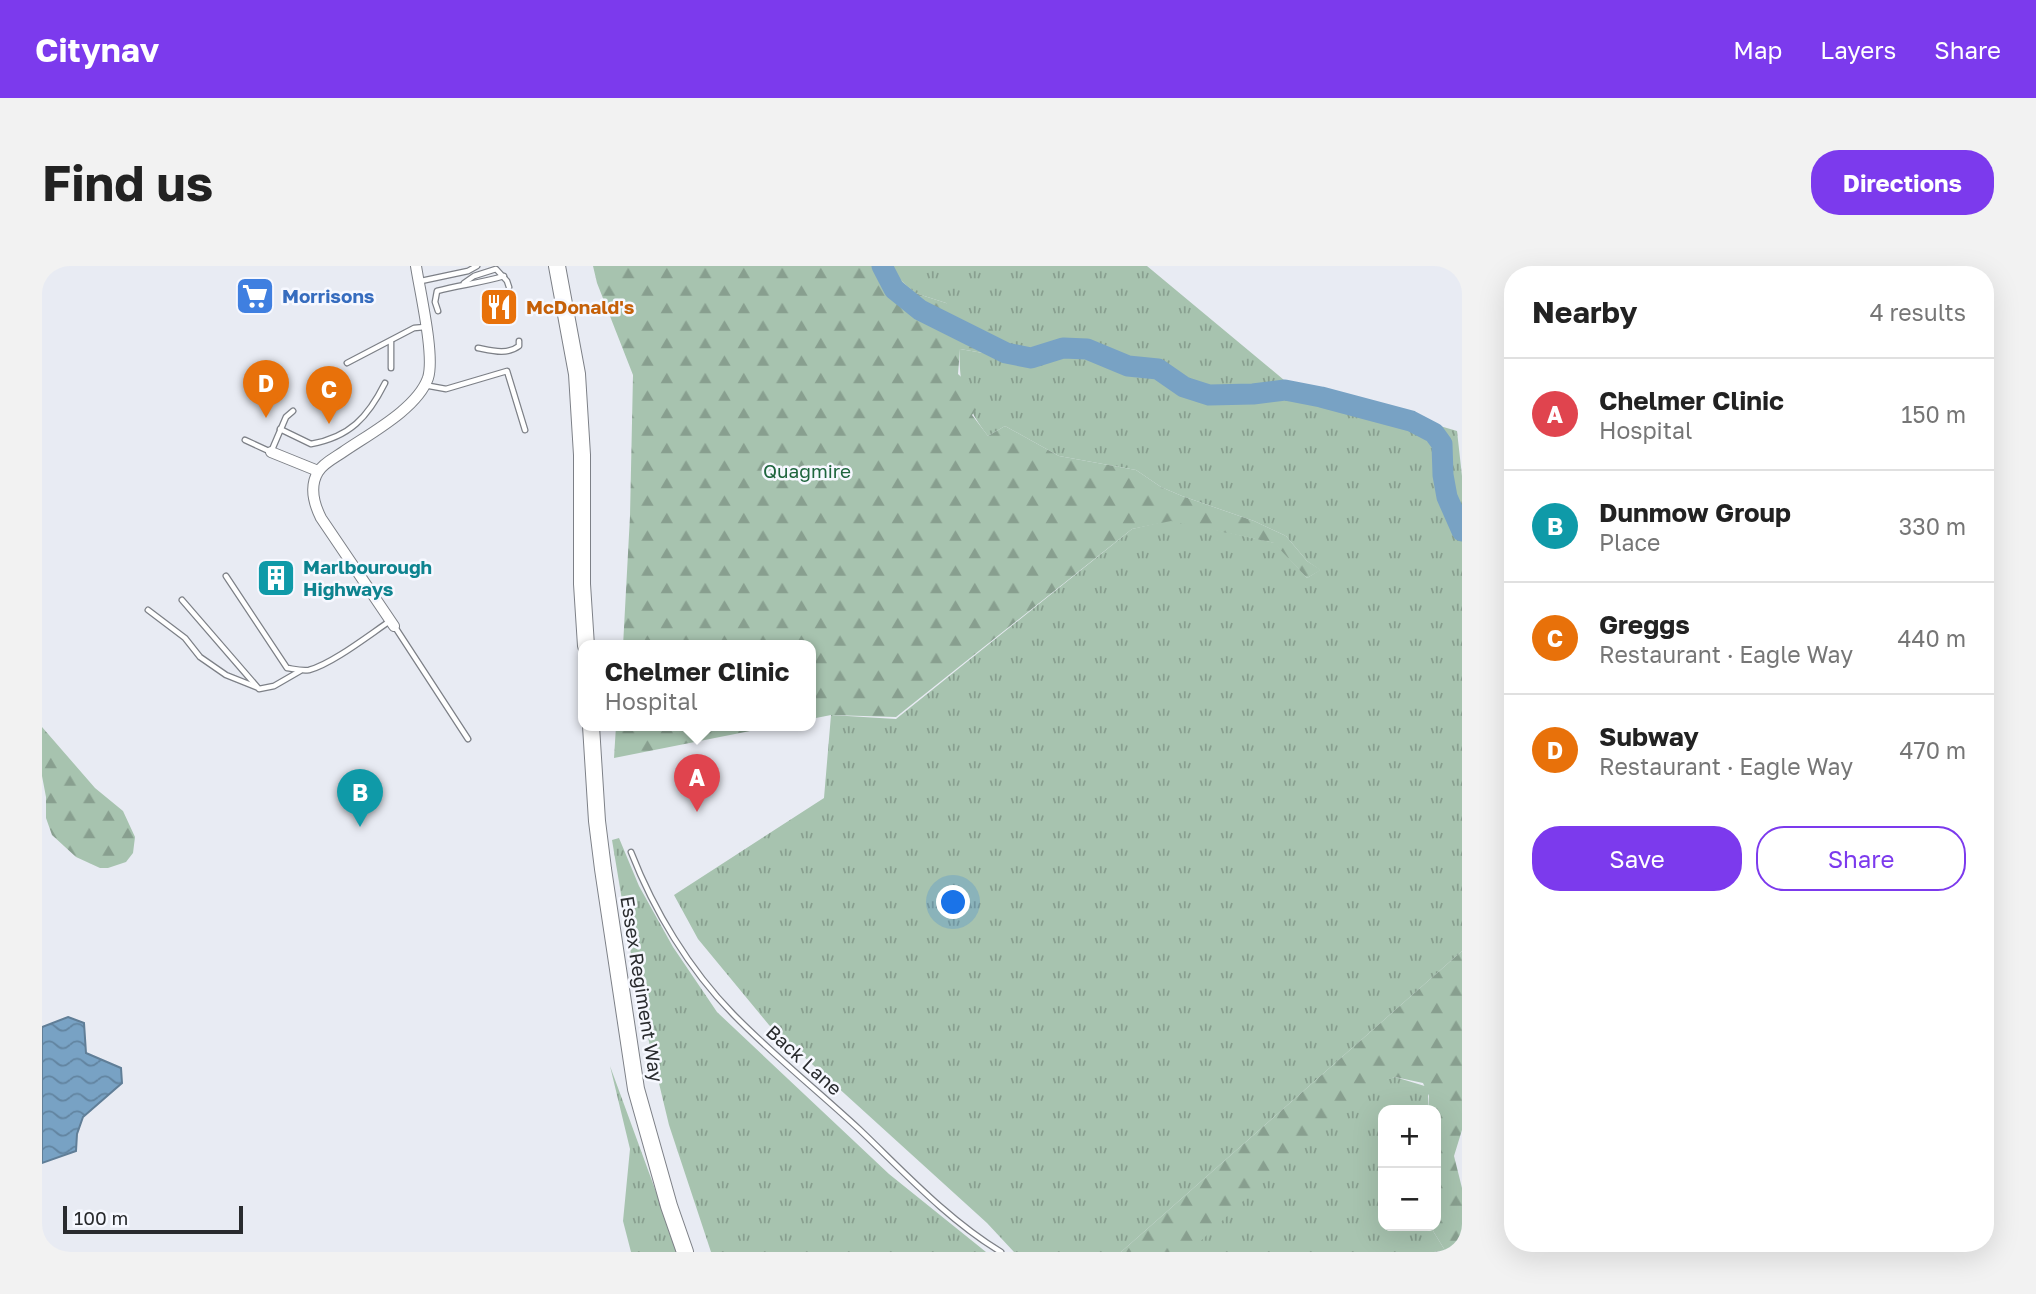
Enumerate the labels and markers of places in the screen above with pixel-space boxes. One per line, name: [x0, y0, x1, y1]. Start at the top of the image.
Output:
supermarket icon: Morrisons: [234, 275, 276, 317]
place label: Morrisons: [282, 284, 375, 307]
restaurant icon: McDonald's: [478, 286, 520, 328]
place label: McDonald's: [526, 295, 635, 318]
pin: D: [243, 360, 289, 418]
pin: C: [306, 366, 352, 424]
place label: Marlbourough Highways: [303, 555, 432, 600]
building icon: Marlbourough Highways: [255, 557, 297, 599]
pin: A: [674, 754, 720, 812]
pin: B: [337, 769, 383, 827]

